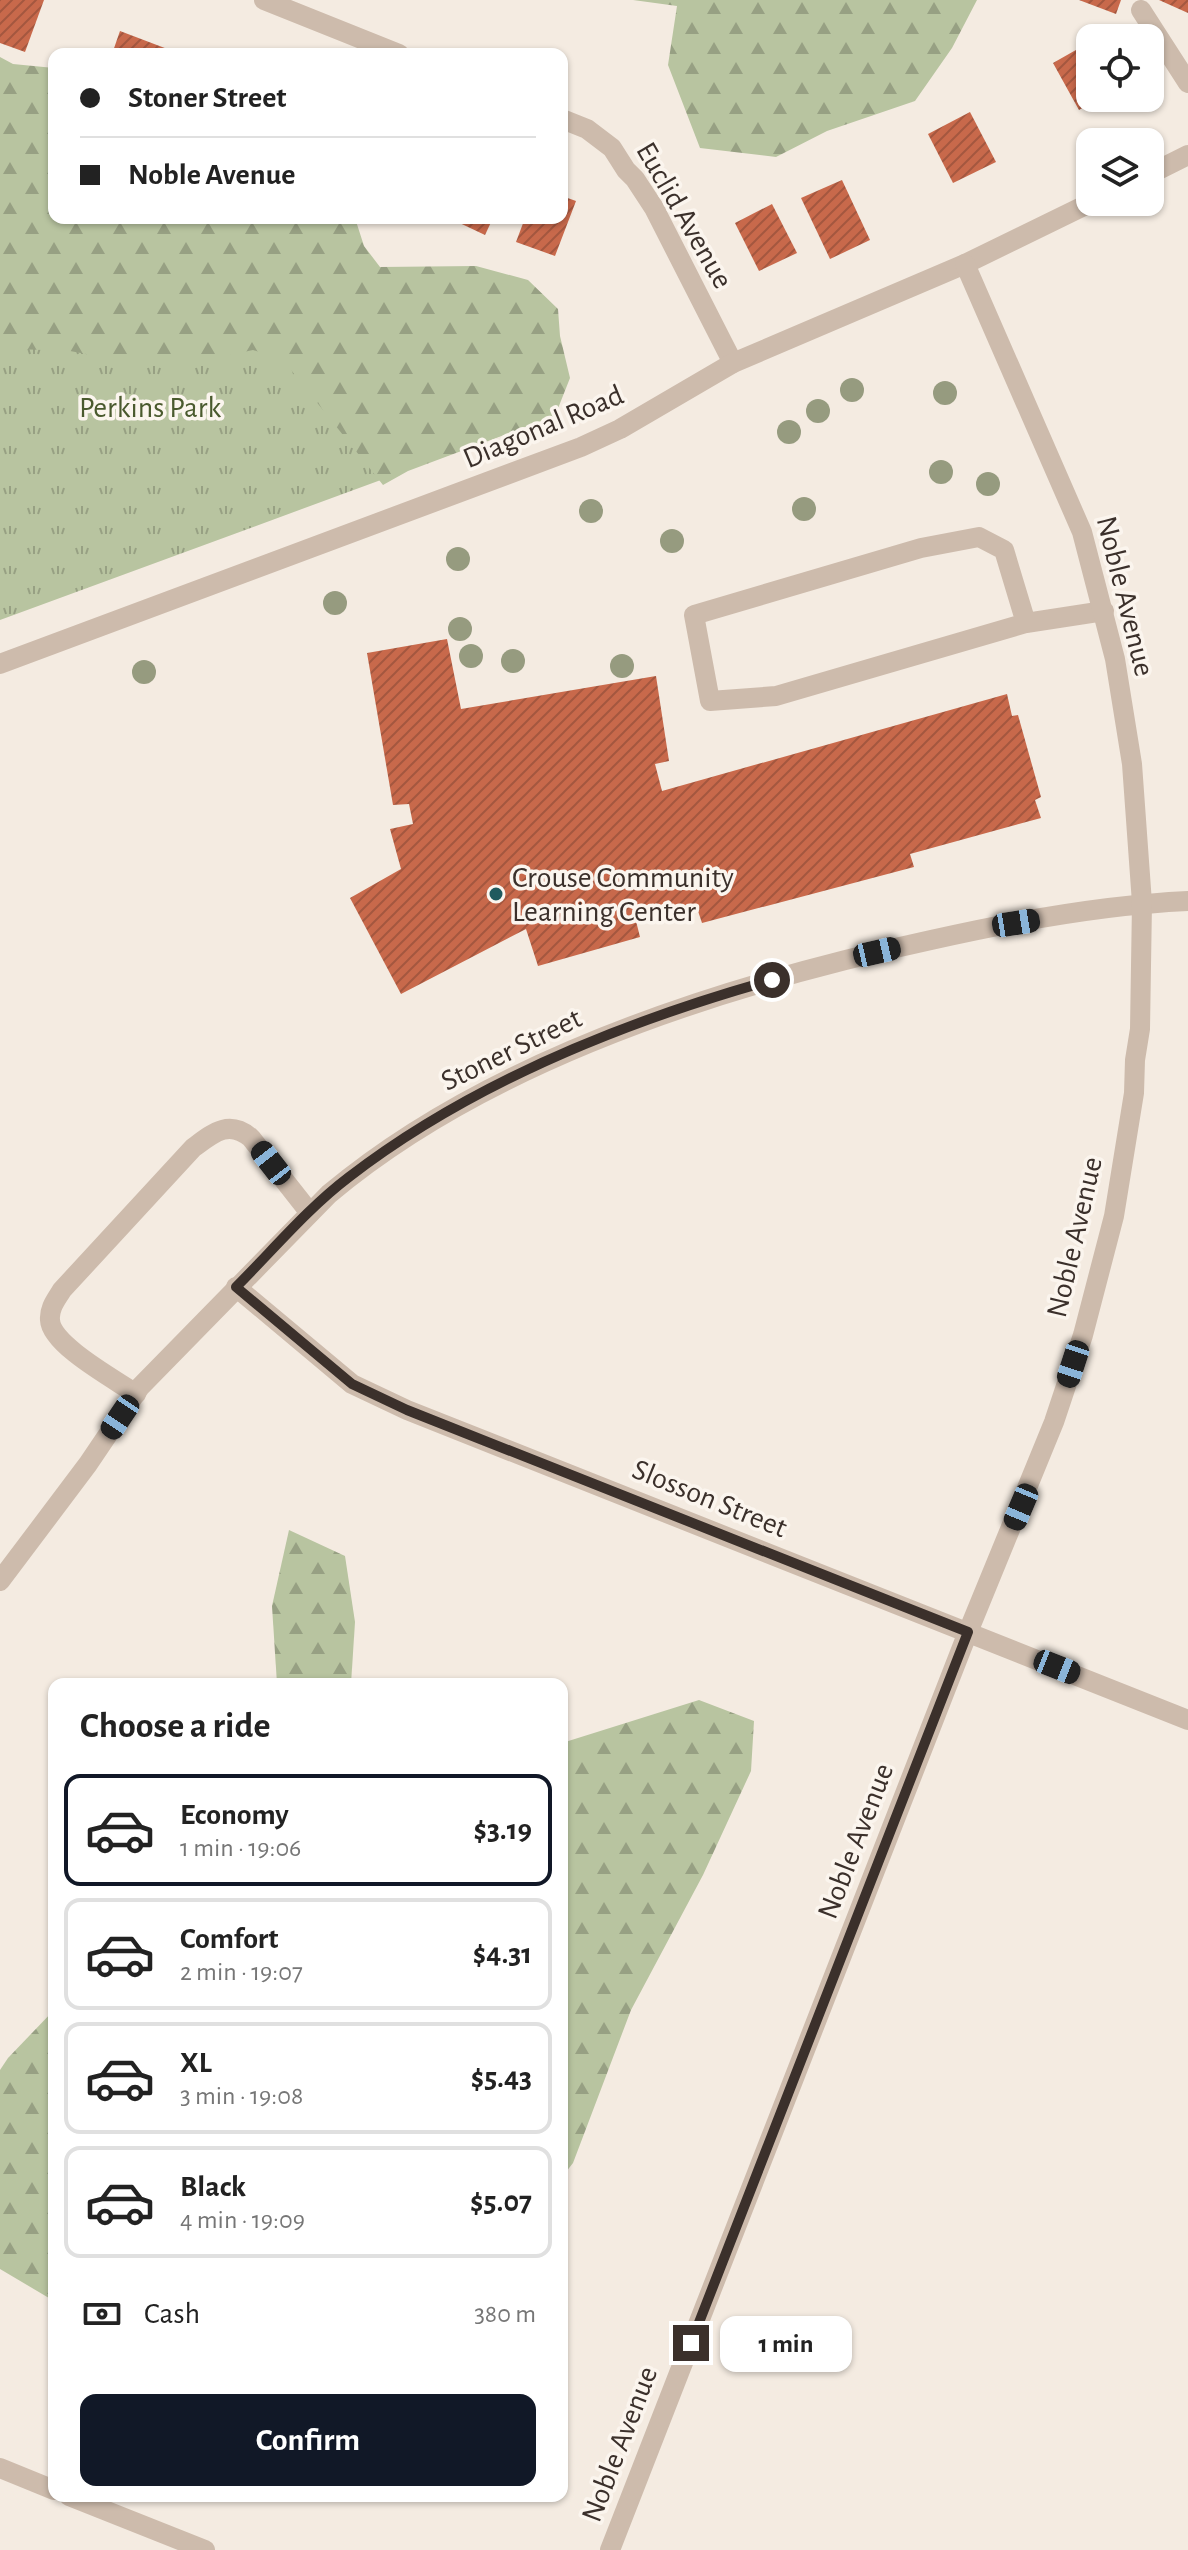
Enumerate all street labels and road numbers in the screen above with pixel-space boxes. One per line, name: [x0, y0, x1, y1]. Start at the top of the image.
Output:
street label: Euclid Avenue: [630, 137, 738, 294]
street label: Diagonal Road: [459, 380, 628, 474]
street label: Noble Avenue: [1091, 513, 1159, 679]
street label: Stoner Street: [436, 1003, 587, 1097]
street label: Noble Avenue: [1042, 1154, 1108, 1320]
street label: Slosson Street: [628, 1454, 792, 1544]
street label: Noble Avenue: [813, 1760, 899, 1923]
street label: Noble Avenue: [577, 2363, 663, 2526]

